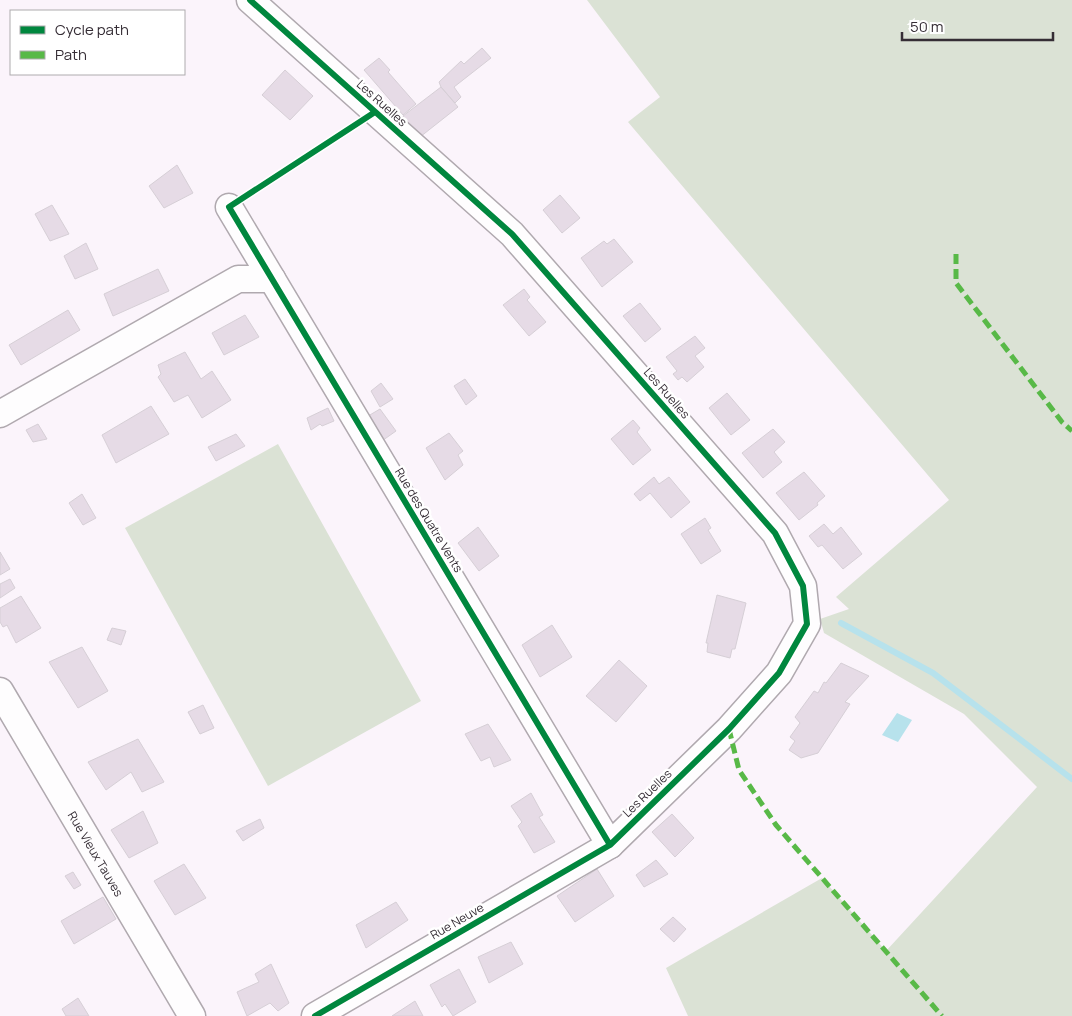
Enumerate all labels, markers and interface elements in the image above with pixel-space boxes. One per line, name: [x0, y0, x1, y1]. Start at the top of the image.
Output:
legend: [10, 10, 185, 75]
scale bar: [902, 10, 1053, 42]
text: 50 m: [910, 16, 944, 37]
text: Cycle path: [55, 19, 129, 40]
text: Path: [55, 44, 87, 65]
street label: Les Ruelles: [353, 76, 411, 130]
street label: Les Ruelles: [640, 364, 694, 422]
street label: Rue des Quatre Vents: [391, 464, 467, 576]
street label: Les Ruelles: [619, 765, 675, 821]
street label: Rue Vieux Tauves: [64, 808, 128, 899]
street label: Rue Neuve: [427, 899, 487, 943]

